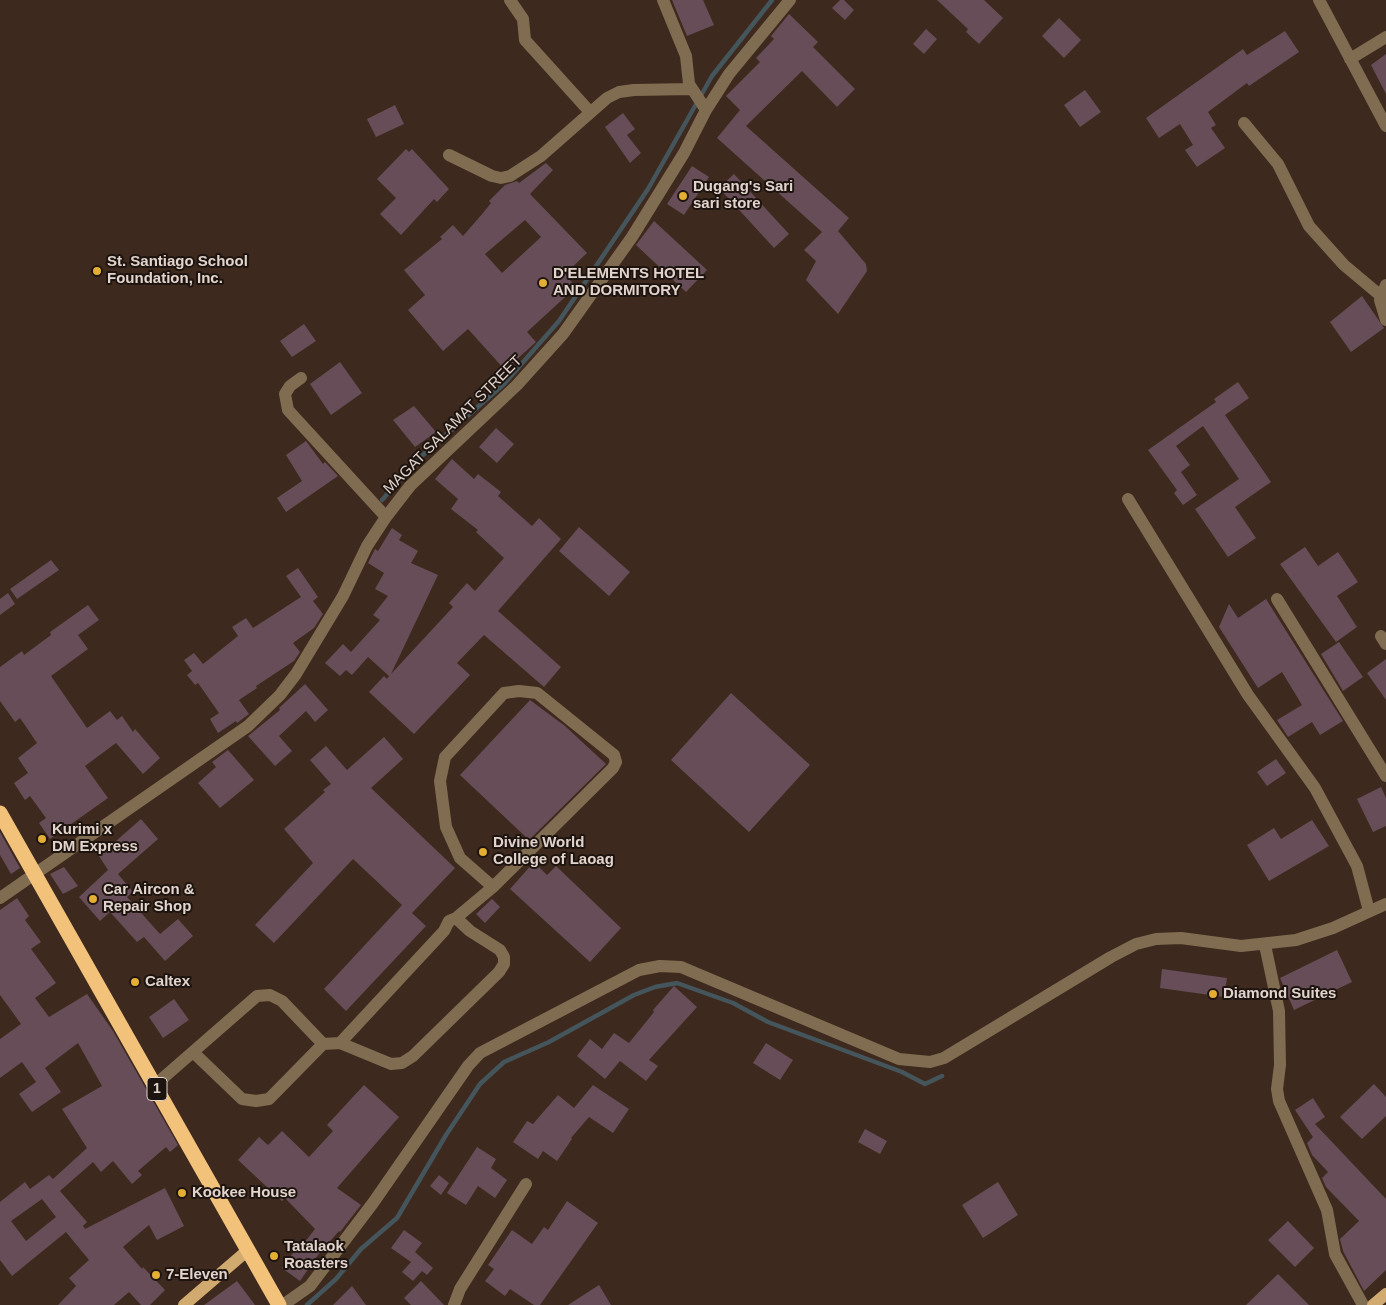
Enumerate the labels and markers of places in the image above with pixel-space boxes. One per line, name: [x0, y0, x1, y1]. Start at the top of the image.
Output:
place label: Dugang's Sari sari store: [693, 178, 793, 213]
marker: Dugang's Sari sari store: [677, 190, 689, 202]
place label: St. Santiago School Foundation, Inc.: [107, 253, 248, 288]
marker: St. Santiago School Foundation, Inc.: [91, 265, 103, 277]
place label: D'ELEMENTS HOTEL AND DORMITORY: [553, 265, 704, 300]
marker: D'ELEMENTS HOTEL AND DORMITORY: [537, 277, 549, 289]
place label: Kurimi x DM Express: [52, 821, 138, 856]
marker: Kurimi x DM Express: [36, 833, 48, 845]
place label: Divine World College of Laoag: [493, 834, 614, 869]
marker: Divine World College of Laoag: [477, 846, 489, 858]
place label: Car Aircon & Repair Shop: [103, 881, 195, 916]
marker: Car Aircon & Repair Shop: [87, 893, 99, 905]
place label: Caltex: [145, 973, 190, 991]
marker: Caltex: [129, 976, 141, 988]
place label: Diamond Suites: [1223, 985, 1336, 1003]
marker: Diamond Suites: [1207, 988, 1219, 1000]
place label: Kookee House: [192, 1184, 296, 1202]
marker: Kookee House: [176, 1187, 188, 1199]
place label: Tatalaok Roasters: [284, 1238, 348, 1273]
marker: Tatalaok Roasters: [268, 1250, 280, 1262]
place label: 7-Eleven: [166, 1266, 228, 1284]
marker: 7-Eleven: [150, 1269, 162, 1281]

